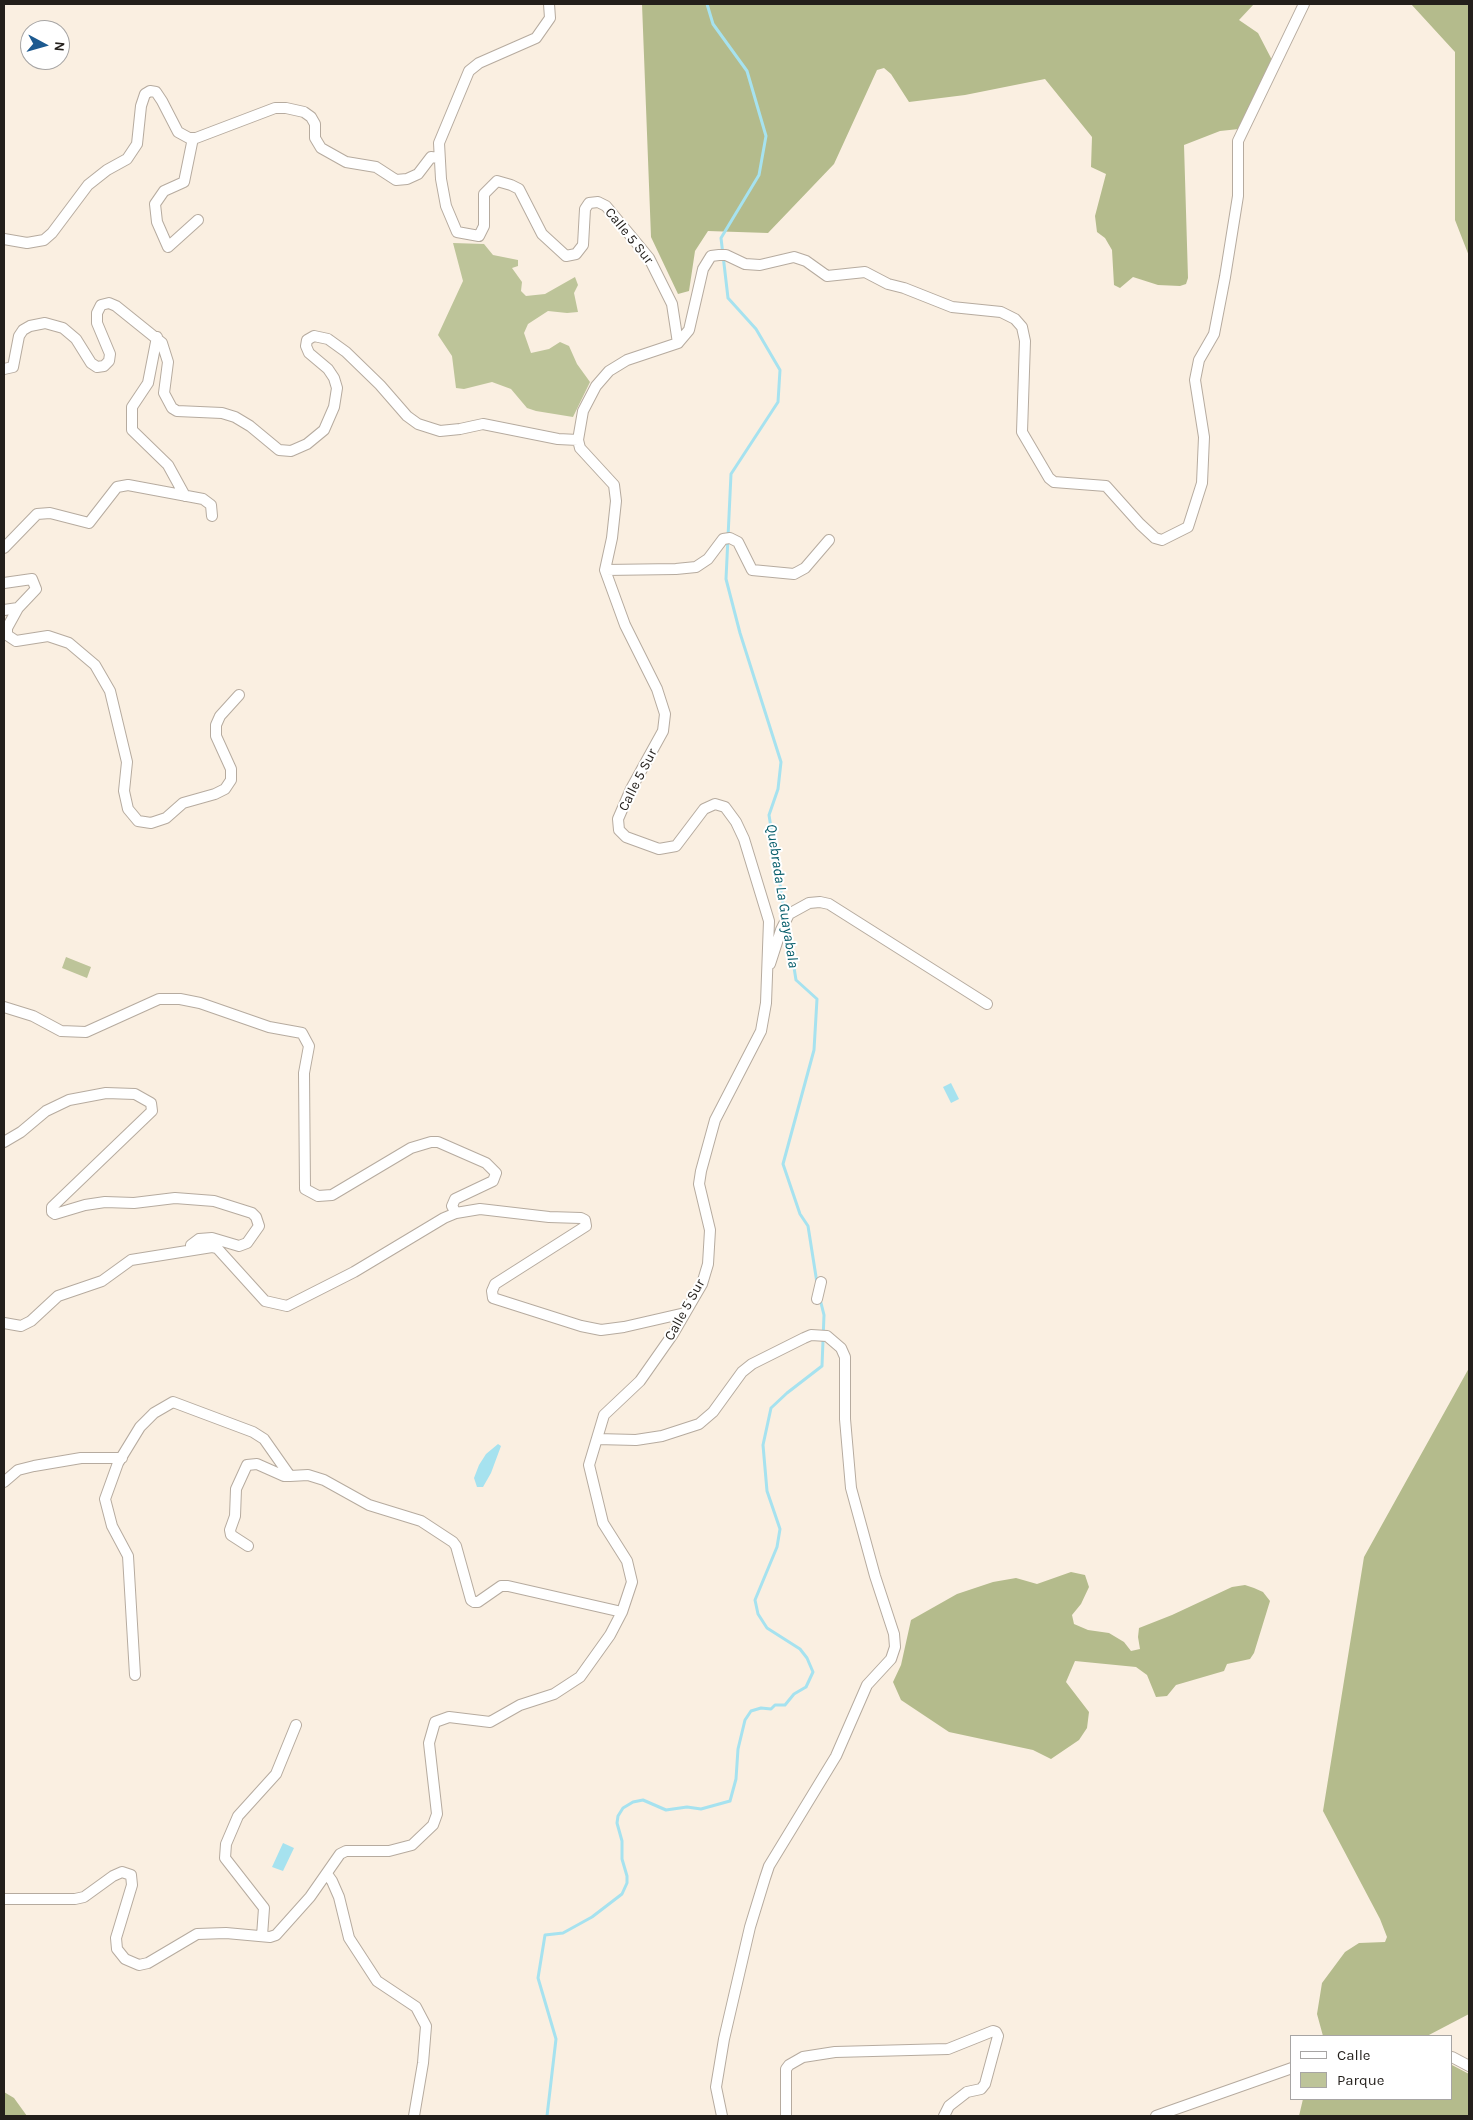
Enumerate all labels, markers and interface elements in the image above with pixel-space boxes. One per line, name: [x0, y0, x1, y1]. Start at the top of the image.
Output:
north arrow: [20, 20, 70, 70]
text: N: [50, 41, 68, 52]
street label: Calle 5 Sur: [601, 204, 657, 268]
street label: Calle 5 Sur: [615, 746, 661, 814]
water label: Quebrada La Guayabala: [762, 823, 802, 969]
street label: Calle 5 Sur: [661, 1276, 709, 1344]
legend: [1290, 2035, 1453, 2100]
text: Calle: [1337, 2046, 1371, 2064]
text: Parque: [1337, 2071, 1385, 2089]

